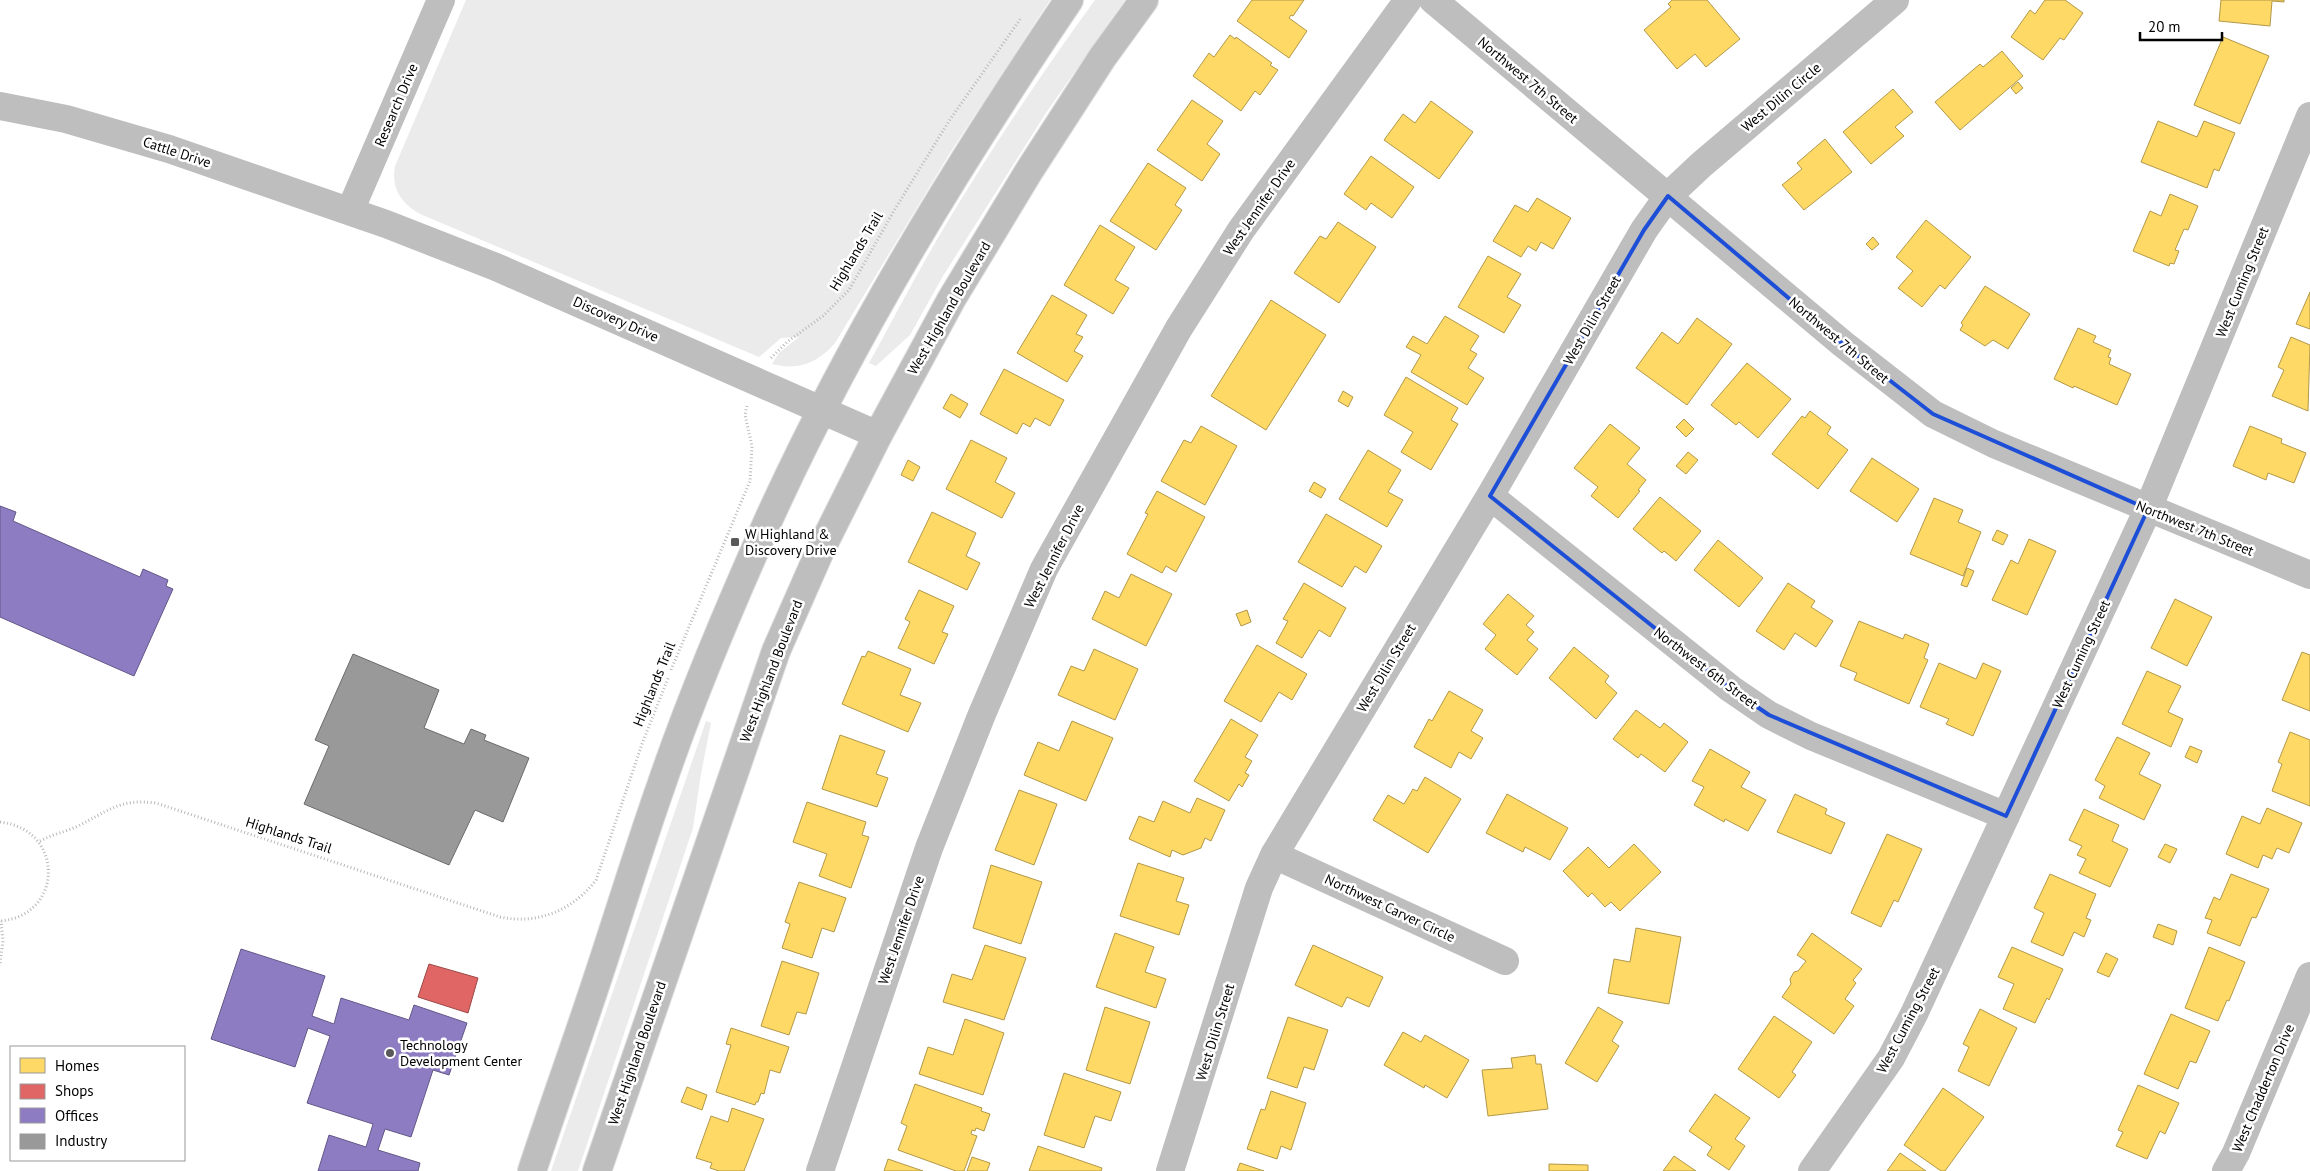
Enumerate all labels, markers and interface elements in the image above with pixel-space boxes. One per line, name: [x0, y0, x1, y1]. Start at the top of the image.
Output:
scale bar: [2140, 10, 2222, 42]
text: 20 m: [2148, 17, 2181, 36]
street label: Northwest 7th Street: [1474, 33, 1582, 127]
street label: West Dilin Circle: [1737, 58, 1825, 136]
street label: Research Drive: [370, 61, 422, 149]
street label: Cattle Drive: [141, 133, 213, 171]
street label: West Jennifer Drive: [1219, 155, 1299, 259]
street label: Highlands Trail: [825, 208, 887, 294]
street label: West Cuming Street: [2212, 224, 2272, 340]
street label: West Highland Boulevard: [903, 238, 995, 378]
street label: West Dilin Street: [1559, 272, 1625, 368]
street label: Discovery Drive: [570, 292, 662, 346]
street label: Northwest 7th Street: [1785, 293, 1893, 387]
street label: Northwest 7th Street: [2134, 496, 2257, 560]
street label: West Jennifer Drive: [1020, 501, 1088, 611]
place label: W Highland & Discovery Drive: [745, 525, 837, 559]
marker: W Highland & Discovery Drive: [729, 536, 741, 548]
street label: West Highland Boulevard: [736, 597, 806, 745]
street label: West Cuming Street: [2048, 597, 2114, 711]
street label: West Dilin Street: [1352, 620, 1420, 716]
street label: Northwest 6th Street: [1650, 623, 1762, 713]
street label: Highlands Trail: [629, 639, 679, 729]
street label: Highlands Trail: [244, 813, 334, 857]
street label: Northwest Carver Circle: [1322, 870, 1458, 946]
street label: West Jennifer Drive: [874, 873, 928, 987]
street label: West Cuming Street: [1872, 964, 1944, 1076]
street label: West Highland Boulevard: [604, 979, 670, 1127]
street label: West Dilin Street: [1192, 981, 1238, 1083]
street label: West Chadderton Drive: [2228, 1021, 2298, 1155]
place label: Technology Development Center: [400, 1036, 522, 1070]
legend: [10, 1046, 185, 1161]
marker: Technology Development Center: [384, 1047, 396, 1059]
text: Homes: [55, 1056, 99, 1075]
text: Shops: [55, 1081, 94, 1100]
text: Offices: [55, 1106, 99, 1125]
text: Industry: [55, 1131, 107, 1150]

